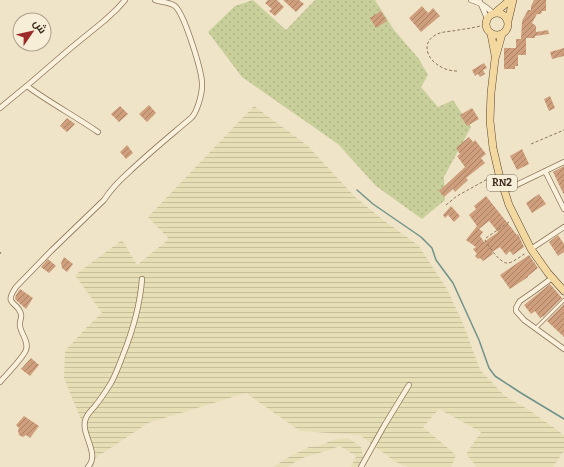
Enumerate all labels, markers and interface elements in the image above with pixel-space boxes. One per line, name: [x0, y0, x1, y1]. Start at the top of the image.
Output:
north arrow: [12, 12, 52, 52]
text: ش: [31, 17, 49, 36]
road number: RN2: [487, 175, 517, 191]

